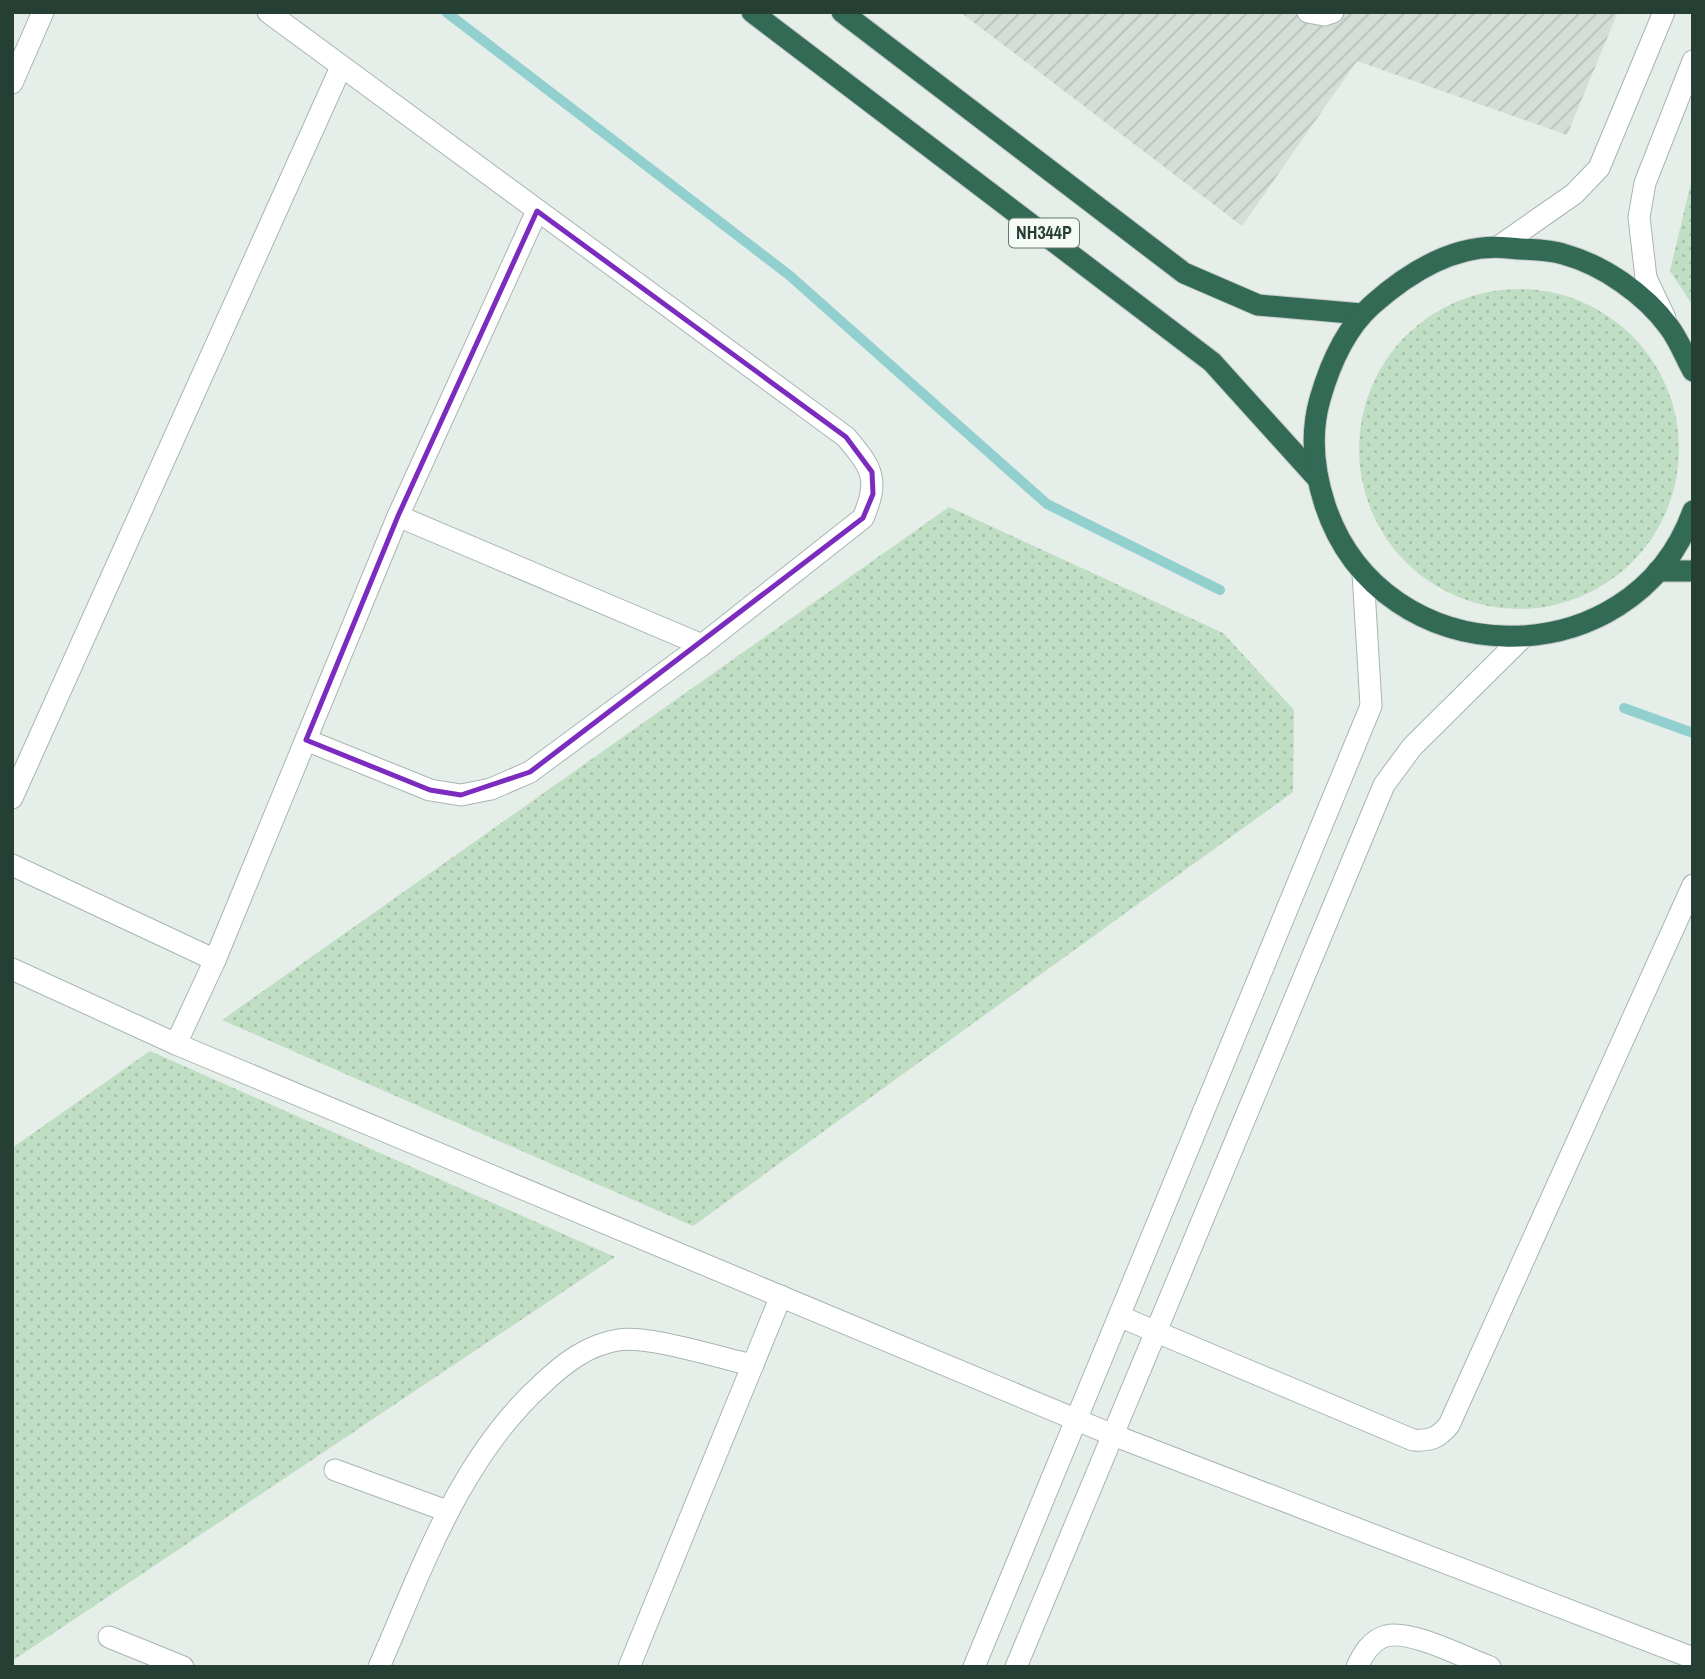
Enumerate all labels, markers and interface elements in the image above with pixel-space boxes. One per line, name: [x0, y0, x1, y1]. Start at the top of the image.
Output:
road number: NH344P: [1009, 218, 1079, 247]

